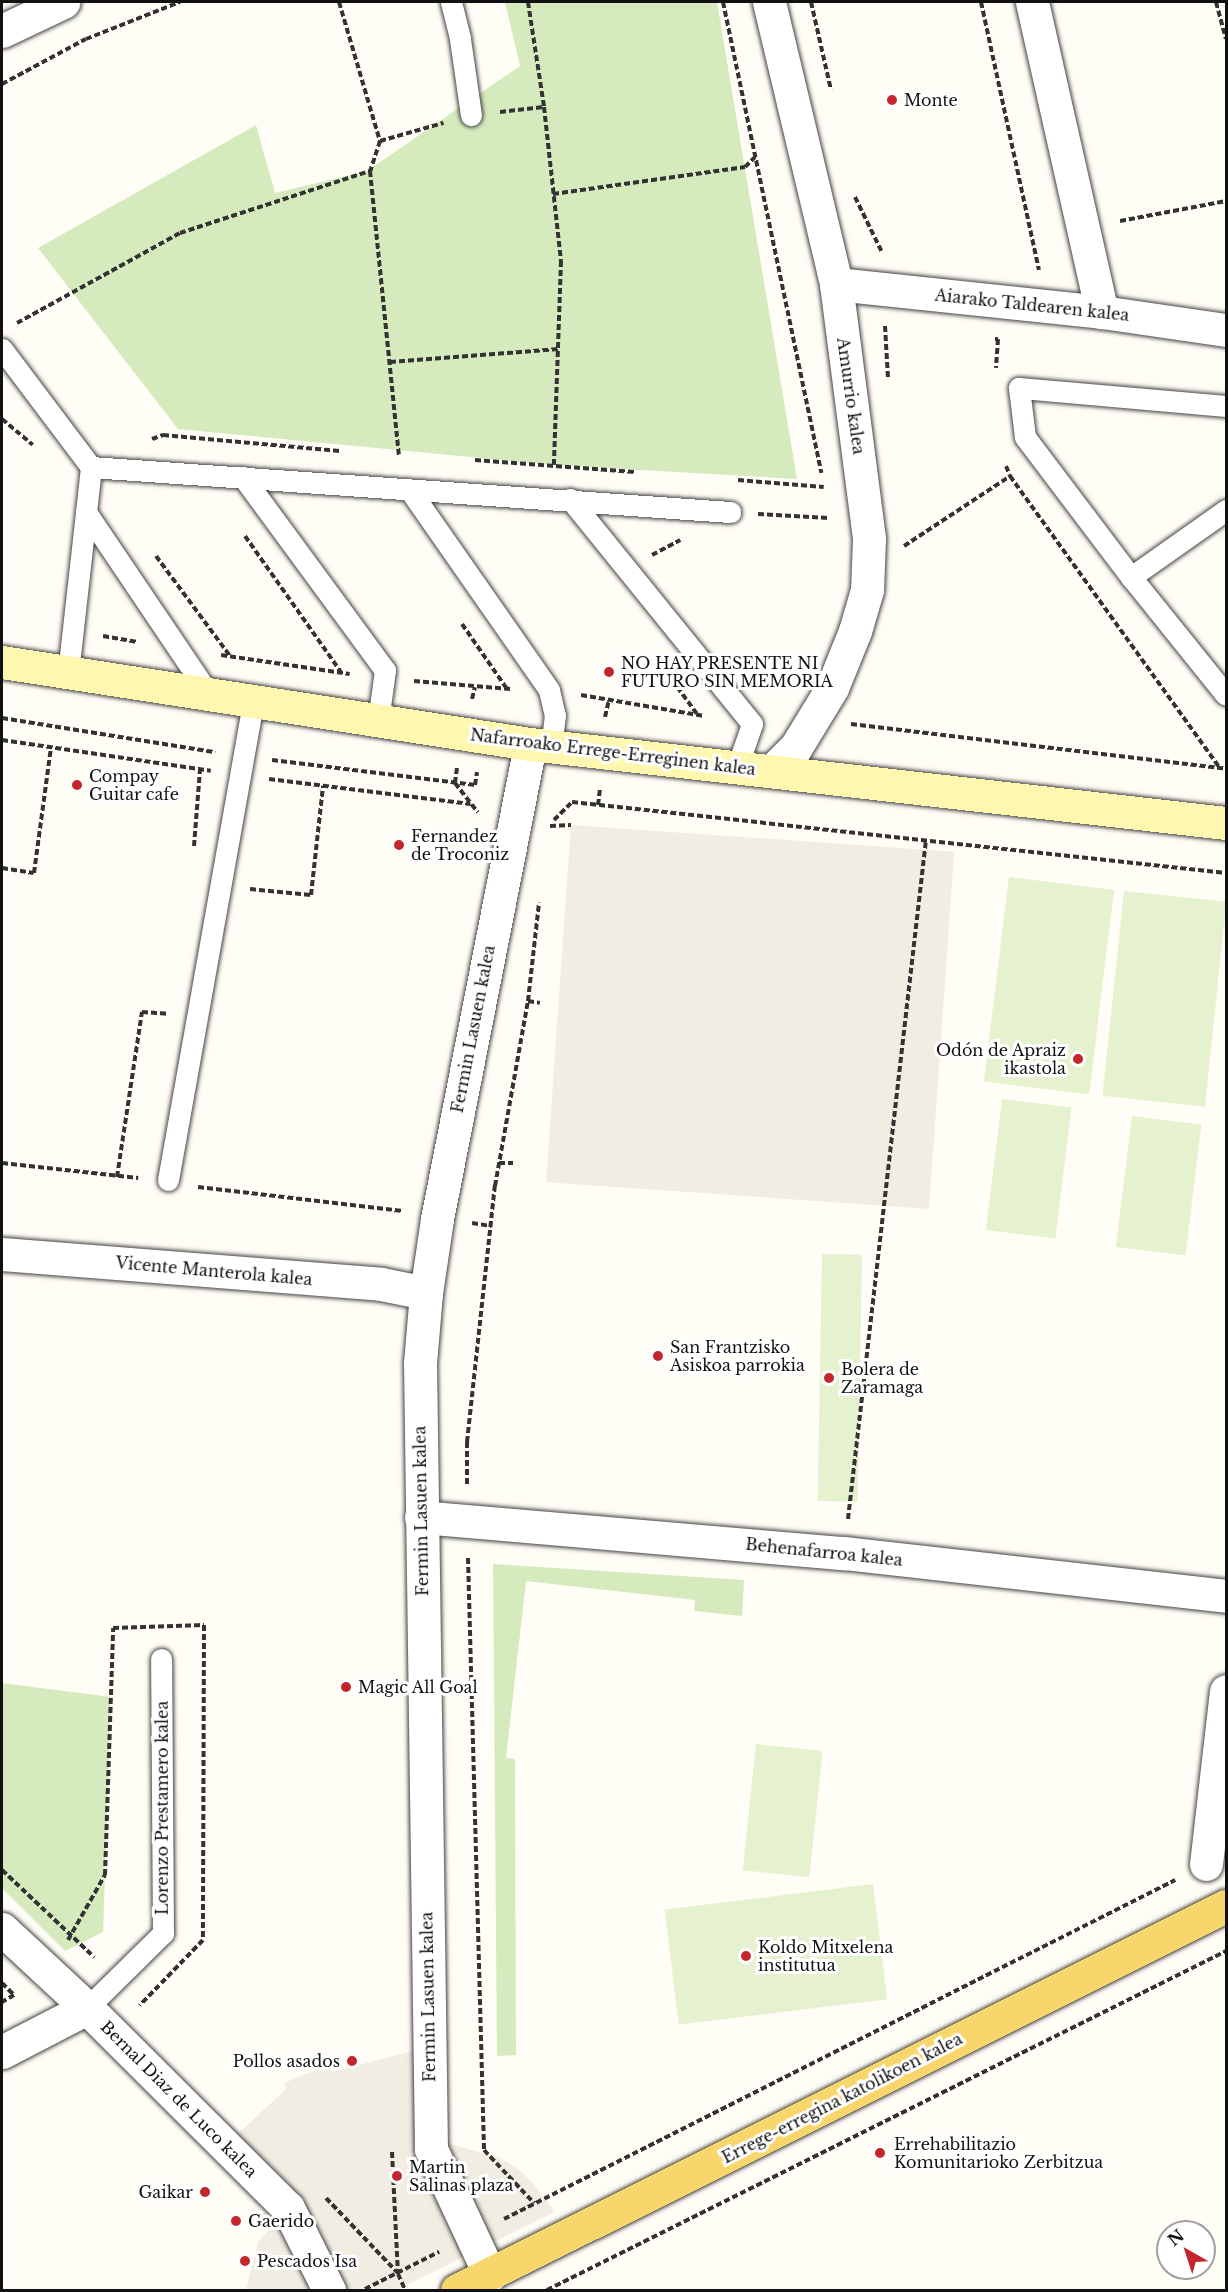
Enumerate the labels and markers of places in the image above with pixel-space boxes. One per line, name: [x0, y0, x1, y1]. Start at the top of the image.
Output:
place label: Monte: [904, 90, 958, 110]
marker: Monte: [885, 93, 899, 107]
place label: NO HAY PRESENTE NI FUTURO SIN MEMORIA: [621, 653, 833, 691]
marker: NO HAY PRESENTE NI FUTURO SIN MEMORIA: [602, 665, 616, 679]
place label: Compay Guitar cafe: [89, 766, 179, 804]
marker: Compay Guitar cafe: [70, 778, 84, 792]
place label: Fernandez de Troconiz: [411, 826, 510, 864]
marker: Fernandez de Troconiz: [392, 838, 406, 852]
place label: Odón de Apraiz ikastola: [935, 1040, 1066, 1078]
marker: Odón de Apraiz ikastola: [1071, 1052, 1085, 1066]
place label: San Frantzisko Asiskoa parrokia: [670, 1337, 805, 1375]
marker: San Frantzisko Asiskoa parrokia: [651, 1349, 665, 1363]
place label: Bolera de Zaramaga: [841, 1359, 923, 1397]
marker: Bolera de Zaramaga: [822, 1371, 836, 1385]
place label: Magic All Goal: [358, 1677, 478, 1697]
marker: Magic All Goal: [339, 1680, 353, 1694]
place label: Koldo Mitxelena institutua: [758, 1937, 893, 1975]
marker: Koldo Mitxelena institutua: [739, 1949, 753, 1963]
place label: Pollos asados: [233, 2051, 340, 2071]
marker: Pollos asados: [345, 2054, 359, 2068]
place label: Errehabilitazio Komunitarioko Zerbitzua: [894, 2134, 1103, 2172]
marker: Errehabilitazio Komunitarioko Zerbitzua: [871, 2144, 889, 2162]
place label: Martin Salinas plaza: [409, 2157, 513, 2195]
marker: Martin Salinas plaza: [390, 2169, 404, 2183]
place label: Gaikar: [138, 2182, 193, 2202]
marker: Gaikar: [198, 2185, 212, 2199]
place label: Gaerido: [248, 2211, 314, 2231]
marker: Gaerido: [229, 2214, 243, 2228]
place label: Pescados Isa: [257, 2251, 357, 2271]
marker: Pescados Isa: [238, 2254, 252, 2268]

